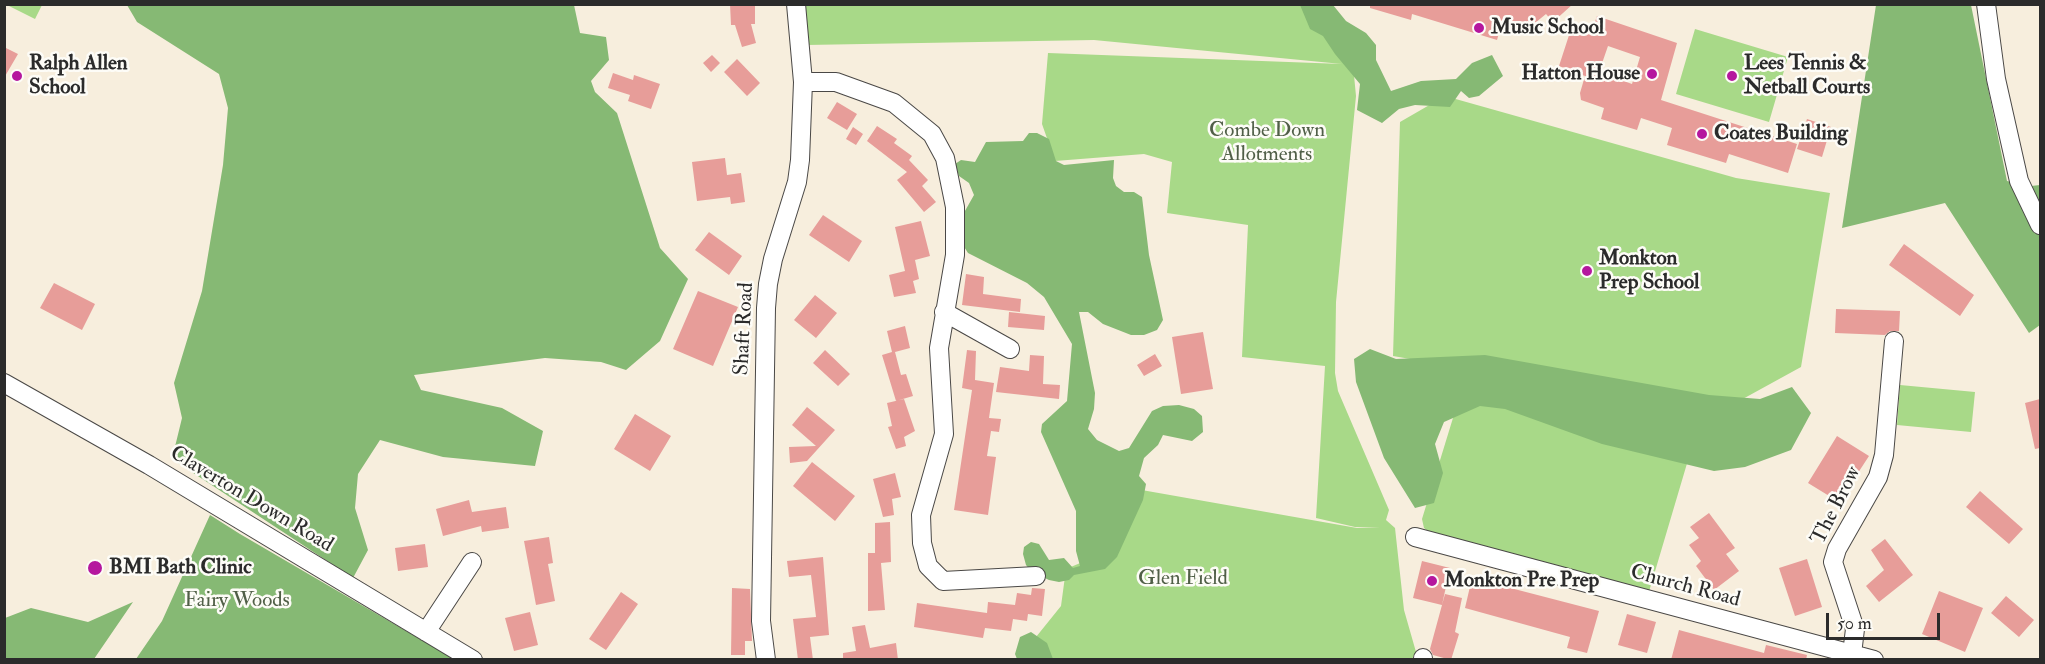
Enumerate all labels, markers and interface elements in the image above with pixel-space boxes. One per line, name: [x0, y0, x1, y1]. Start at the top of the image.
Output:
place label: Music School: [1491, 15, 1604, 41]
marker: Music School: [1472, 21, 1486, 35]
place label: Ralph Allen School: [29, 51, 128, 101]
place label: Lees Tennis & Netball Courts: [1744, 51, 1870, 101]
place label: Hatton House: [1521, 61, 1640, 87]
marker: Hatton House: [1645, 67, 1659, 81]
marker: Ralph Allen School: [10, 69, 24, 83]
marker: Lees Tennis & Netball Courts: [1725, 69, 1739, 83]
park label: Combe Down Allotments: [1209, 118, 1325, 168]
place label: Coates Building: [1714, 121, 1848, 147]
marker: Coates Building: [1695, 127, 1709, 141]
place label: Monkton Prep School: [1599, 246, 1699, 296]
marker: Monkton Prep School: [1580, 264, 1594, 278]
street label: Shaft Road: [730, 282, 760, 376]
street label: Claverton Down Road: [165, 441, 337, 559]
street label: The Brow: [1807, 463, 1867, 549]
place label: BMI Bath Clinic: [109, 555, 252, 581]
marker: BMI Bath Clinic: [86, 559, 104, 577]
street label: Church Road: [1627, 560, 1743, 614]
park label: Glen Field: [1138, 566, 1228, 592]
place label: Monkton Pre Prep: [1444, 568, 1599, 594]
marker: Monkton Pre Prep: [1425, 574, 1439, 588]
park label: Fairy Woods: [184, 588, 290, 614]
scale bar: [1829, 601, 1943, 639]
text: 50 m: [1837, 612, 1872, 635]

